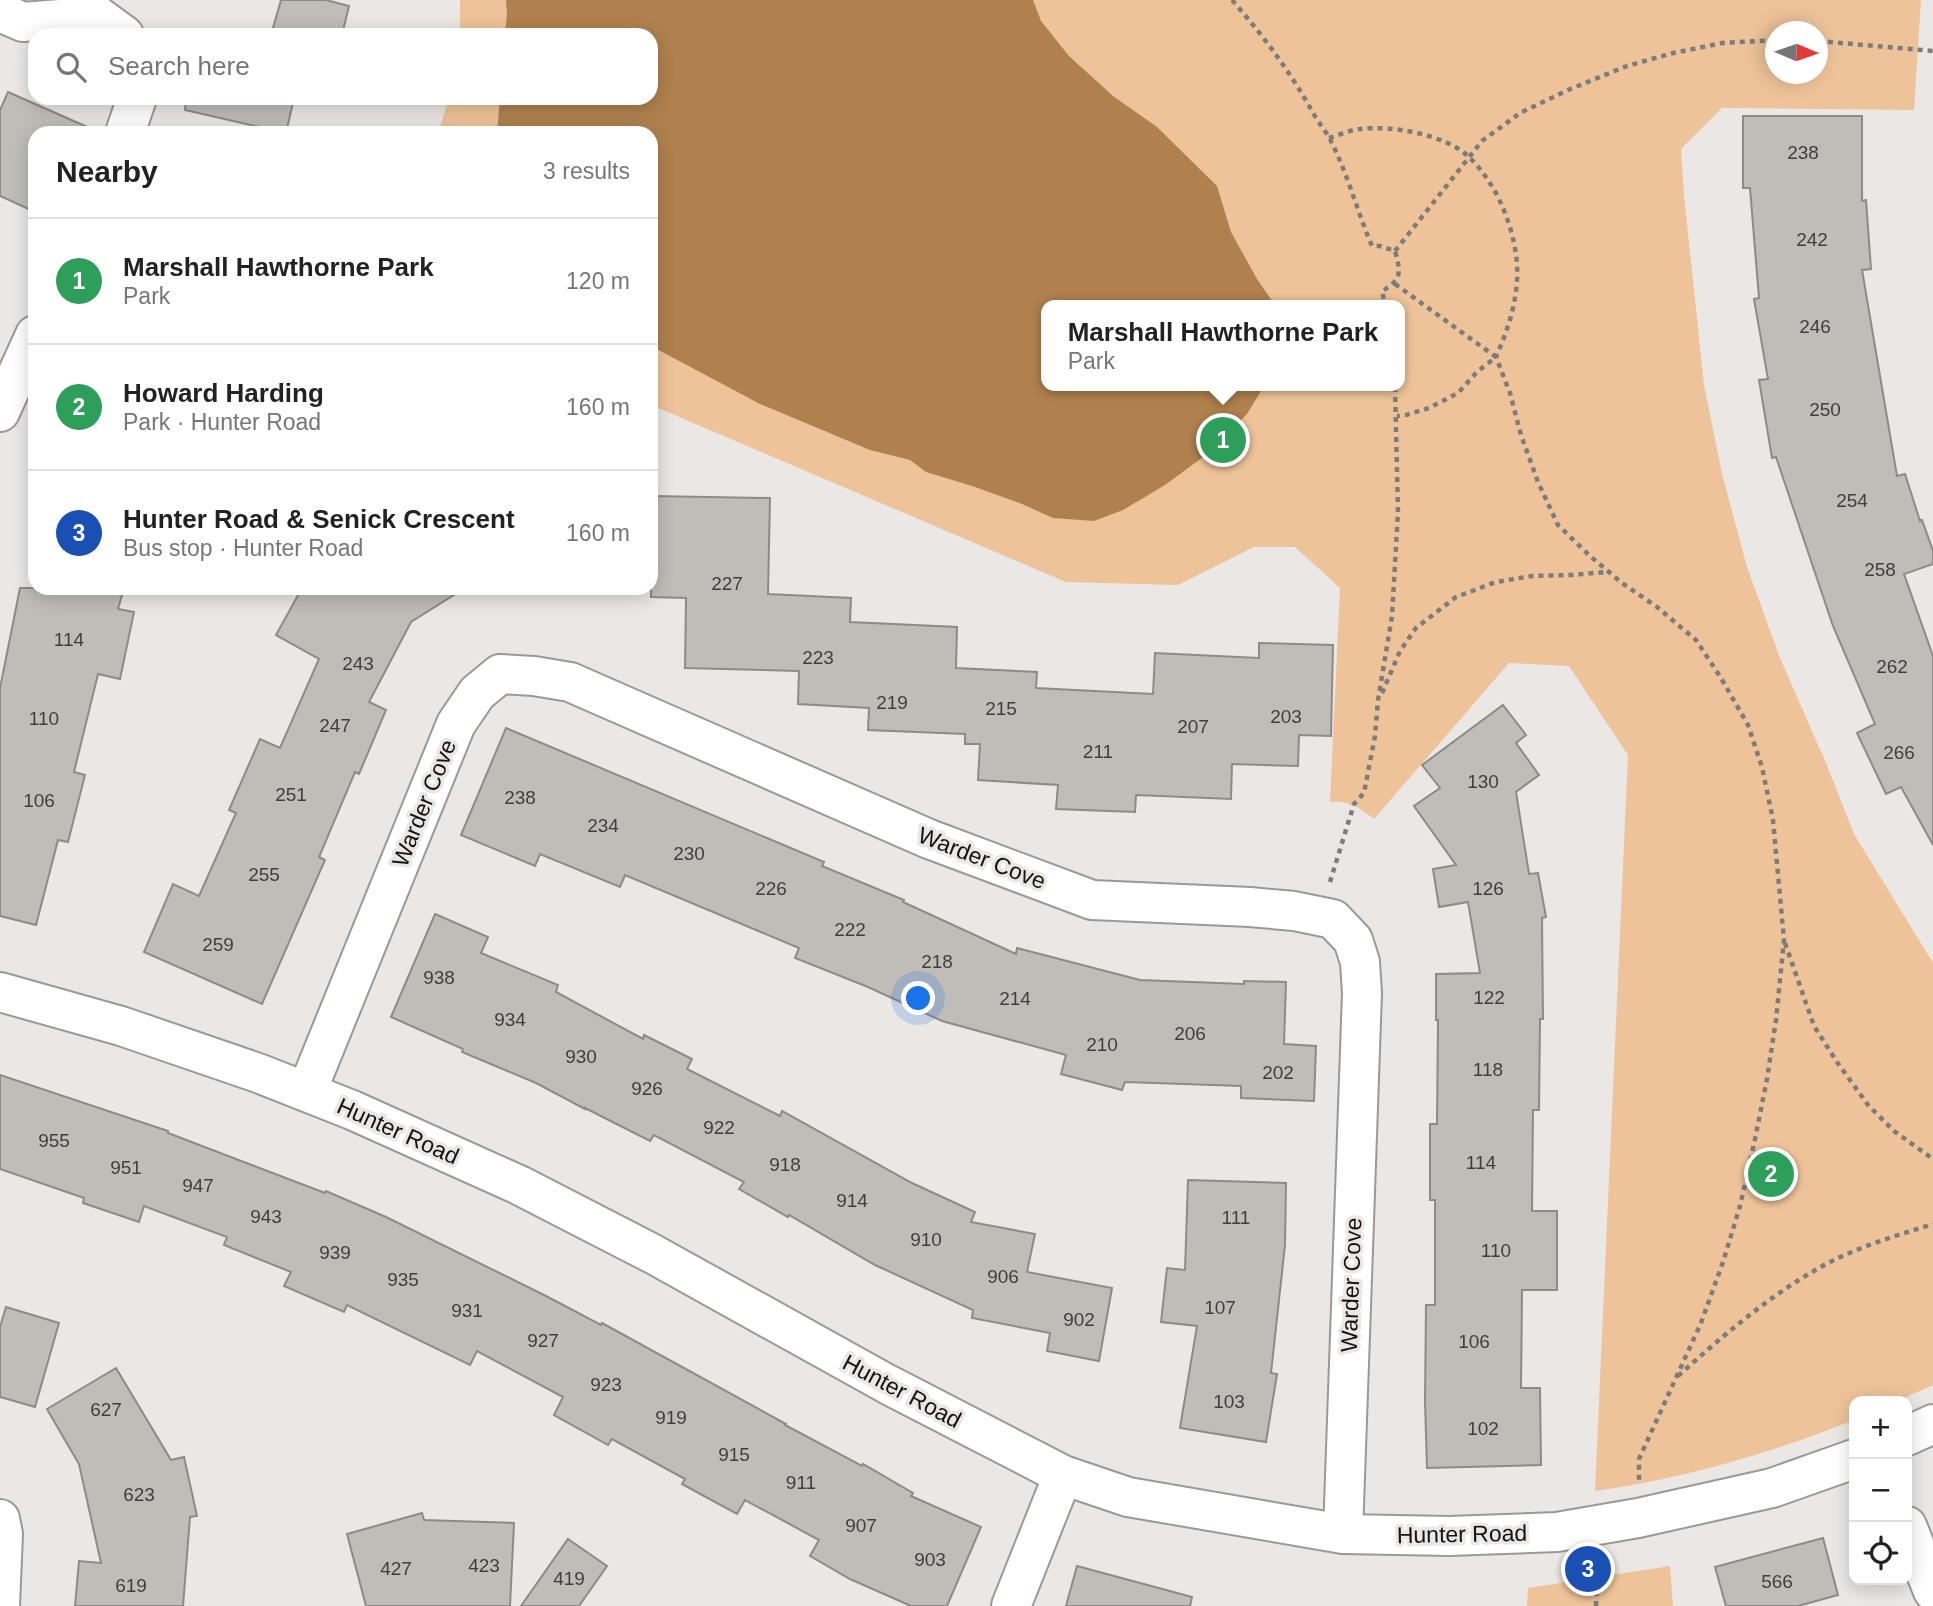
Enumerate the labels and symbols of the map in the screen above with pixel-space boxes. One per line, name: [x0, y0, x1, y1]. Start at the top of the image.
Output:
north arrow: [1765, 21, 1828, 84]
house number: 238: [1787, 142, 1819, 163]
house number: 242: [1796, 229, 1828, 250]
house number: 246: [1799, 316, 1831, 337]
house number: 250: [1809, 399, 1841, 420]
pin: 1: [1200, 414, 1246, 466]
house number: 254: [1836, 490, 1868, 511]
house number: 258: [1864, 559, 1896, 580]
house number: 227: [711, 573, 743, 594]
house number: 114: [54, 629, 85, 650]
house number: 223: [802, 647, 834, 668]
house number: 243: [342, 653, 374, 674]
house number: 262: [1876, 656, 1908, 677]
house number: 219: [876, 692, 908, 713]
house number: 215: [985, 698, 1017, 719]
house number: 203: [1270, 706, 1302, 727]
house number: 110: [29, 708, 59, 729]
house number: 247: [319, 715, 351, 736]
house number: 207: [1177, 716, 1209, 737]
street label: Warder Cove: [387, 736, 461, 870]
house number: 211: [1083, 741, 1113, 762]
house number: 266: [1883, 742, 1915, 763]
house number: 130: [1467, 771, 1499, 792]
house number: 251: [275, 784, 307, 805]
house number: 238: [504, 787, 536, 808]
house number: 106: [23, 790, 55, 811]
house number: 234: [587, 815, 619, 836]
street label: Warder Cove: [914, 822, 1050, 894]
house number: 230: [673, 843, 705, 864]
house number: 255: [248, 864, 280, 885]
house number: 226: [755, 878, 787, 899]
house number: 126: [1472, 878, 1504, 899]
house number: 222: [834, 919, 866, 940]
house number: 259: [202, 934, 234, 955]
house number: 218: [921, 951, 953, 972]
house number: 938: [423, 967, 455, 988]
your location: [901, 981, 935, 1015]
house number: 122: [1473, 987, 1505, 1008]
house number: 214: [999, 988, 1031, 1009]
house number: 934: [494, 1009, 526, 1030]
house number: 206: [1174, 1023, 1206, 1044]
house number: 210: [1086, 1034, 1118, 1055]
house number: 930: [565, 1046, 597, 1067]
house number: 118: [1473, 1059, 1503, 1080]
house number: 202: [1262, 1062, 1294, 1083]
house number: 926: [631, 1078, 663, 1099]
street label: Hunter Road: [333, 1093, 463, 1169]
house number: 922: [703, 1117, 735, 1138]
house number: 955: [38, 1130, 70, 1151]
pin: 2: [1748, 1148, 1794, 1200]
house number: 114: [1466, 1152, 1497, 1173]
house number: 918: [769, 1154, 801, 1175]
house number: 951: [110, 1157, 142, 1178]
house number: 947: [182, 1175, 214, 1196]
house number: 914: [836, 1190, 868, 1211]
house number: 943: [250, 1206, 282, 1227]
house number: 111: [1222, 1207, 1250, 1228]
street label: Warder Cove: [1336, 1217, 1366, 1353]
house number: 910: [910, 1229, 942, 1250]
house number: 110: [1481, 1240, 1511, 1261]
house number: 939: [319, 1242, 351, 1263]
house number: 906: [987, 1266, 1019, 1287]
house number: 935: [387, 1269, 419, 1290]
house number: 107: [1204, 1297, 1236, 1318]
house number: 931: [451, 1300, 483, 1321]
house number: 902: [1063, 1309, 1095, 1330]
house number: 927: [527, 1330, 559, 1351]
house number: 106: [1458, 1331, 1490, 1352]
street label: Hunter Road: [838, 1349, 966, 1433]
house number: 923: [590, 1374, 622, 1395]
house number: 103: [1213, 1391, 1245, 1412]
house number: 627: [90, 1399, 122, 1420]
house number: 919: [655, 1407, 687, 1428]
house number: 102: [1467, 1418, 1499, 1439]
house number: 915: [718, 1444, 750, 1465]
house number: 911: [786, 1472, 816, 1493]
house number: 623: [123, 1484, 155, 1505]
house number: 907: [845, 1515, 877, 1536]
street label: Hunter Road: [1397, 1520, 1527, 1548]
pin: 3: [1565, 1543, 1611, 1595]
house number: 903: [914, 1549, 946, 1570]
house number: 423: [468, 1555, 500, 1576]
house number: 427: [380, 1558, 412, 1579]
house number: 419: [553, 1568, 585, 1589]
house number: 566: [1761, 1571, 1793, 1592]
house number: 619: [115, 1575, 147, 1596]

